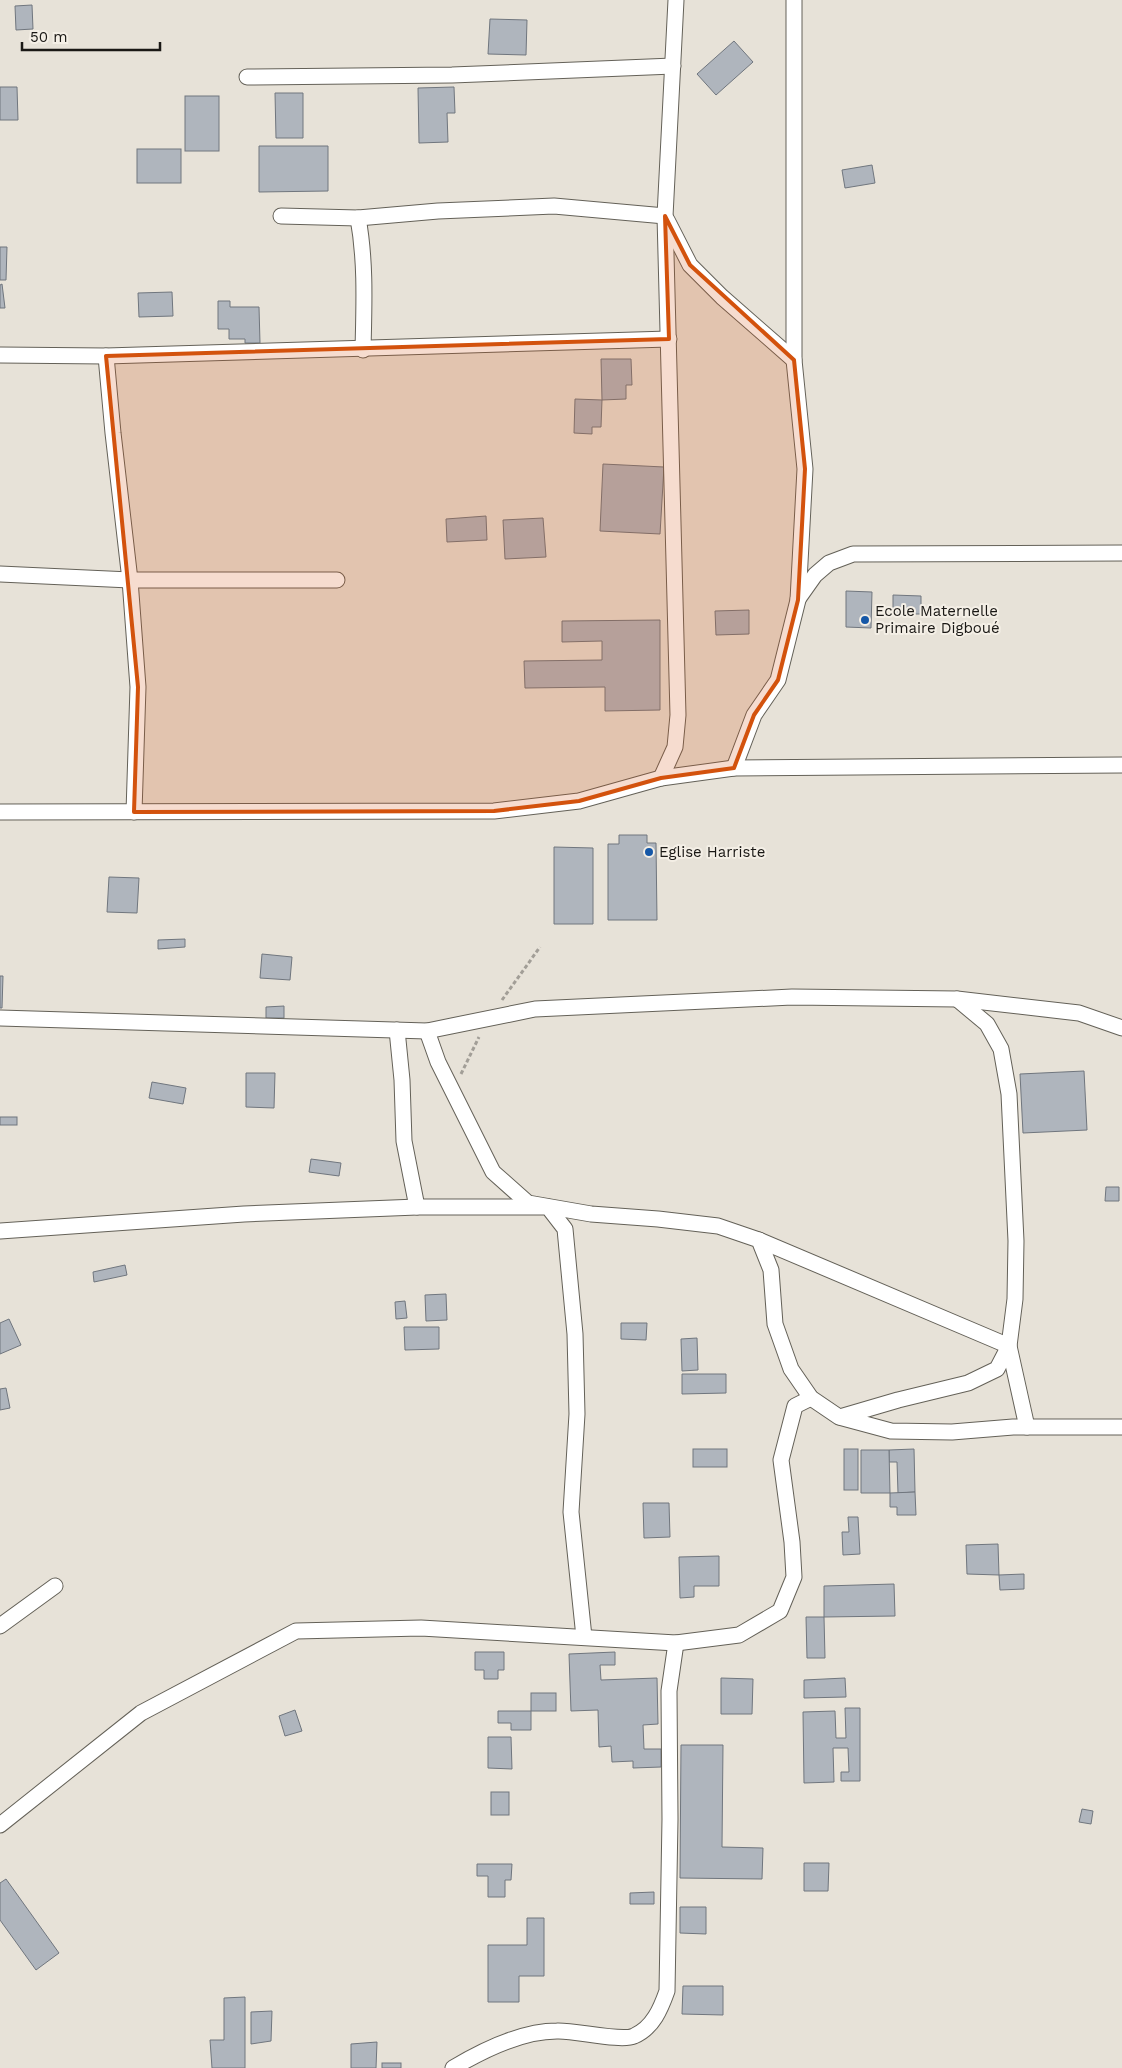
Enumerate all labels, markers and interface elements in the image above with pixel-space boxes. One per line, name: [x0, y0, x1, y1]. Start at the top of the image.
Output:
scale bar: [22, 20, 160, 52]
text: 50 m: [30, 28, 67, 46]
place label: Ecole Maternelle Primaire Digboué: [875, 602, 1000, 637]
marker: Ecole Maternelle Primaire Digboué: [859, 614, 871, 626]
place label: Eglise Harriste: [659, 843, 765, 861]
marker: Eglise Harriste: [643, 846, 655, 858]

